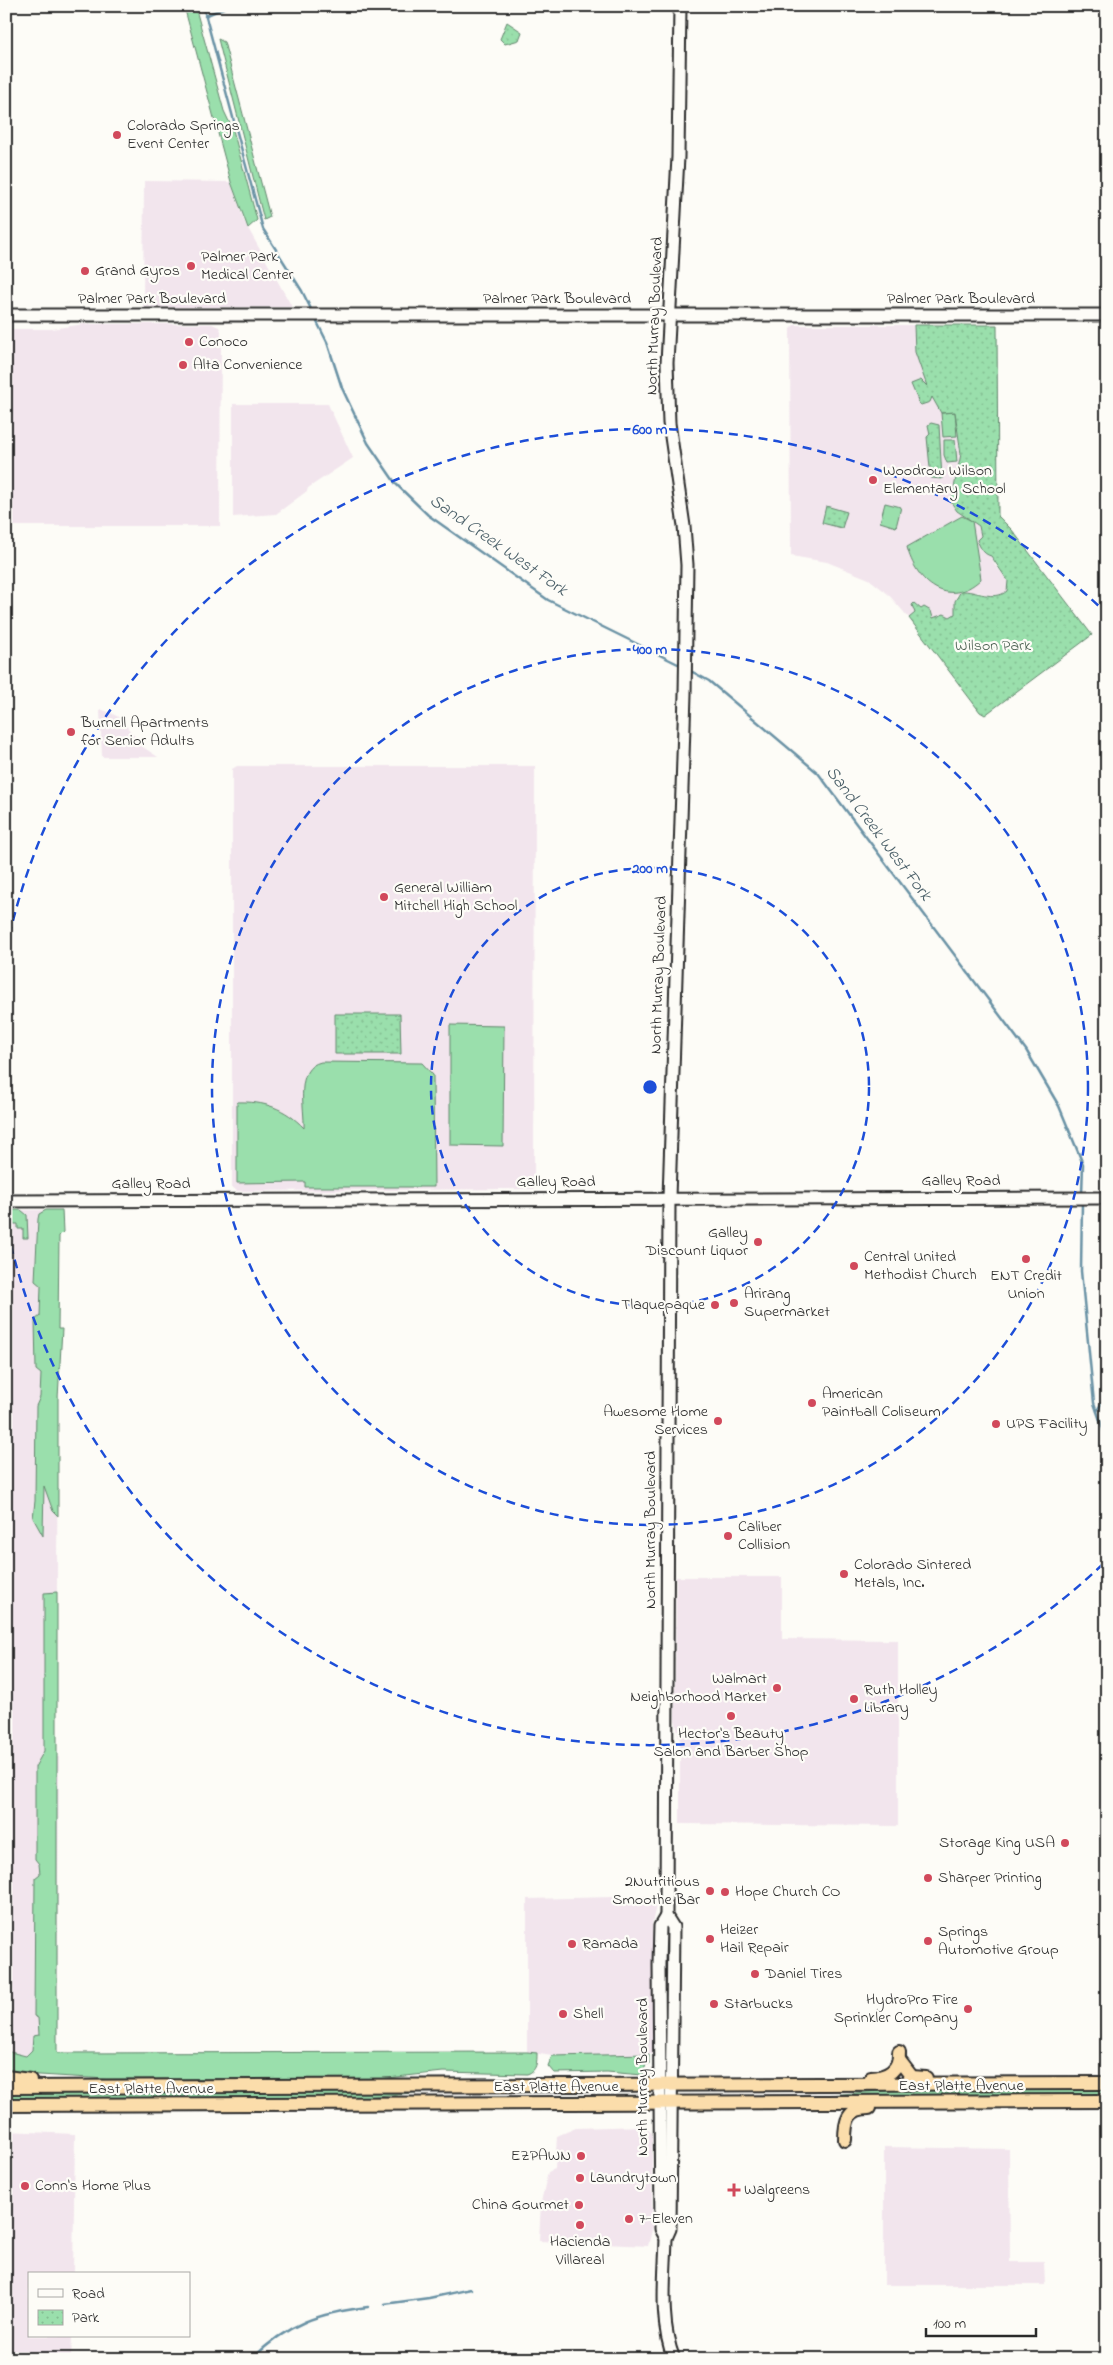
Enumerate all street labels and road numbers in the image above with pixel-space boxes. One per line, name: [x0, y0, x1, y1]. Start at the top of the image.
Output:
street label: North Murray Boulevard: [640, 237, 670, 395]
street label: Palmer Park Boulevard: [78, 287, 226, 311]
street label: Palmer Park Boulevard: [483, 287, 631, 311]
street label: Palmer Park Boulevard: [887, 287, 1035, 311]
street label: North Murray Boulevard: [644, 896, 674, 1054]
street label: Galley Road: [922, 1169, 1000, 1193]
street label: Galley Road: [517, 1170, 595, 1194]
street label: Galley Road: [112, 1172, 190, 1196]
street label: North Murray Boulevard: [639, 1451, 663, 1609]
street label: North Murray Boulevard: [631, 1998, 655, 2156]
street label: East Platte Avenue: [898, 2074, 1024, 2098]
street label: East Platte Avenue: [493, 2075, 619, 2099]
street label: East Platte Avenue: [88, 2077, 214, 2101]

